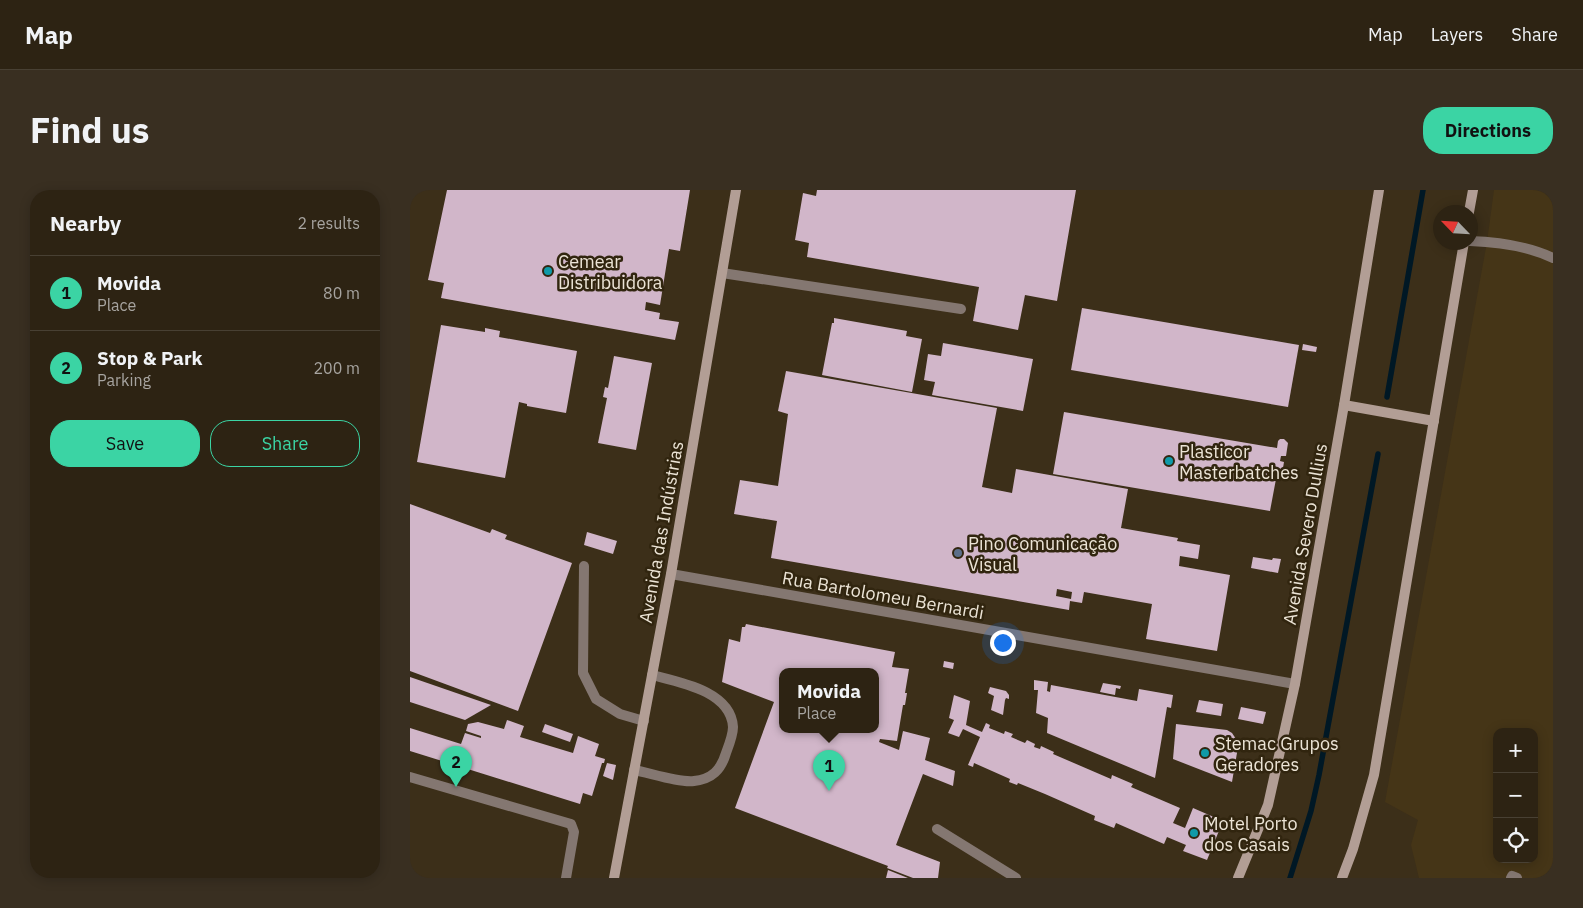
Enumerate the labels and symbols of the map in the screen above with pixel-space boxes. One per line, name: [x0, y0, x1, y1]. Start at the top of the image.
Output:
north arrow: [1433, 205, 1478, 250]
place label: Cemear Distribuidora: [558, 250, 663, 294]
marker: Cemear Distribuidora: [542, 265, 554, 277]
street label: Avenida das Indústrias: [634, 439, 688, 625]
place label: Plasticor Masterbatches: [1179, 440, 1299, 484]
street label: Avenida Severo Dullius: [1278, 441, 1332, 627]
marker: Plasticor Masterbatches: [1163, 455, 1175, 467]
place label: Pino Comunicação Visual: [968, 532, 1117, 576]
marker: Pino Comunicação Visual: [952, 547, 964, 559]
street label: Rua Bartolomeu Bernardi: [780, 566, 986, 624]
your location: [990, 630, 1016, 656]
place label: Stemac Grupos Geradores: [1215, 732, 1339, 776]
pin: 2: [440, 746, 472, 787]
marker: Stemac Grupos Geradores: [1199, 747, 1211, 759]
pin: 1: [813, 750, 845, 791]
place label: Motel Porto dos Casais: [1204, 812, 1298, 856]
marker: Motel Porto dos Casais: [1188, 827, 1200, 839]

